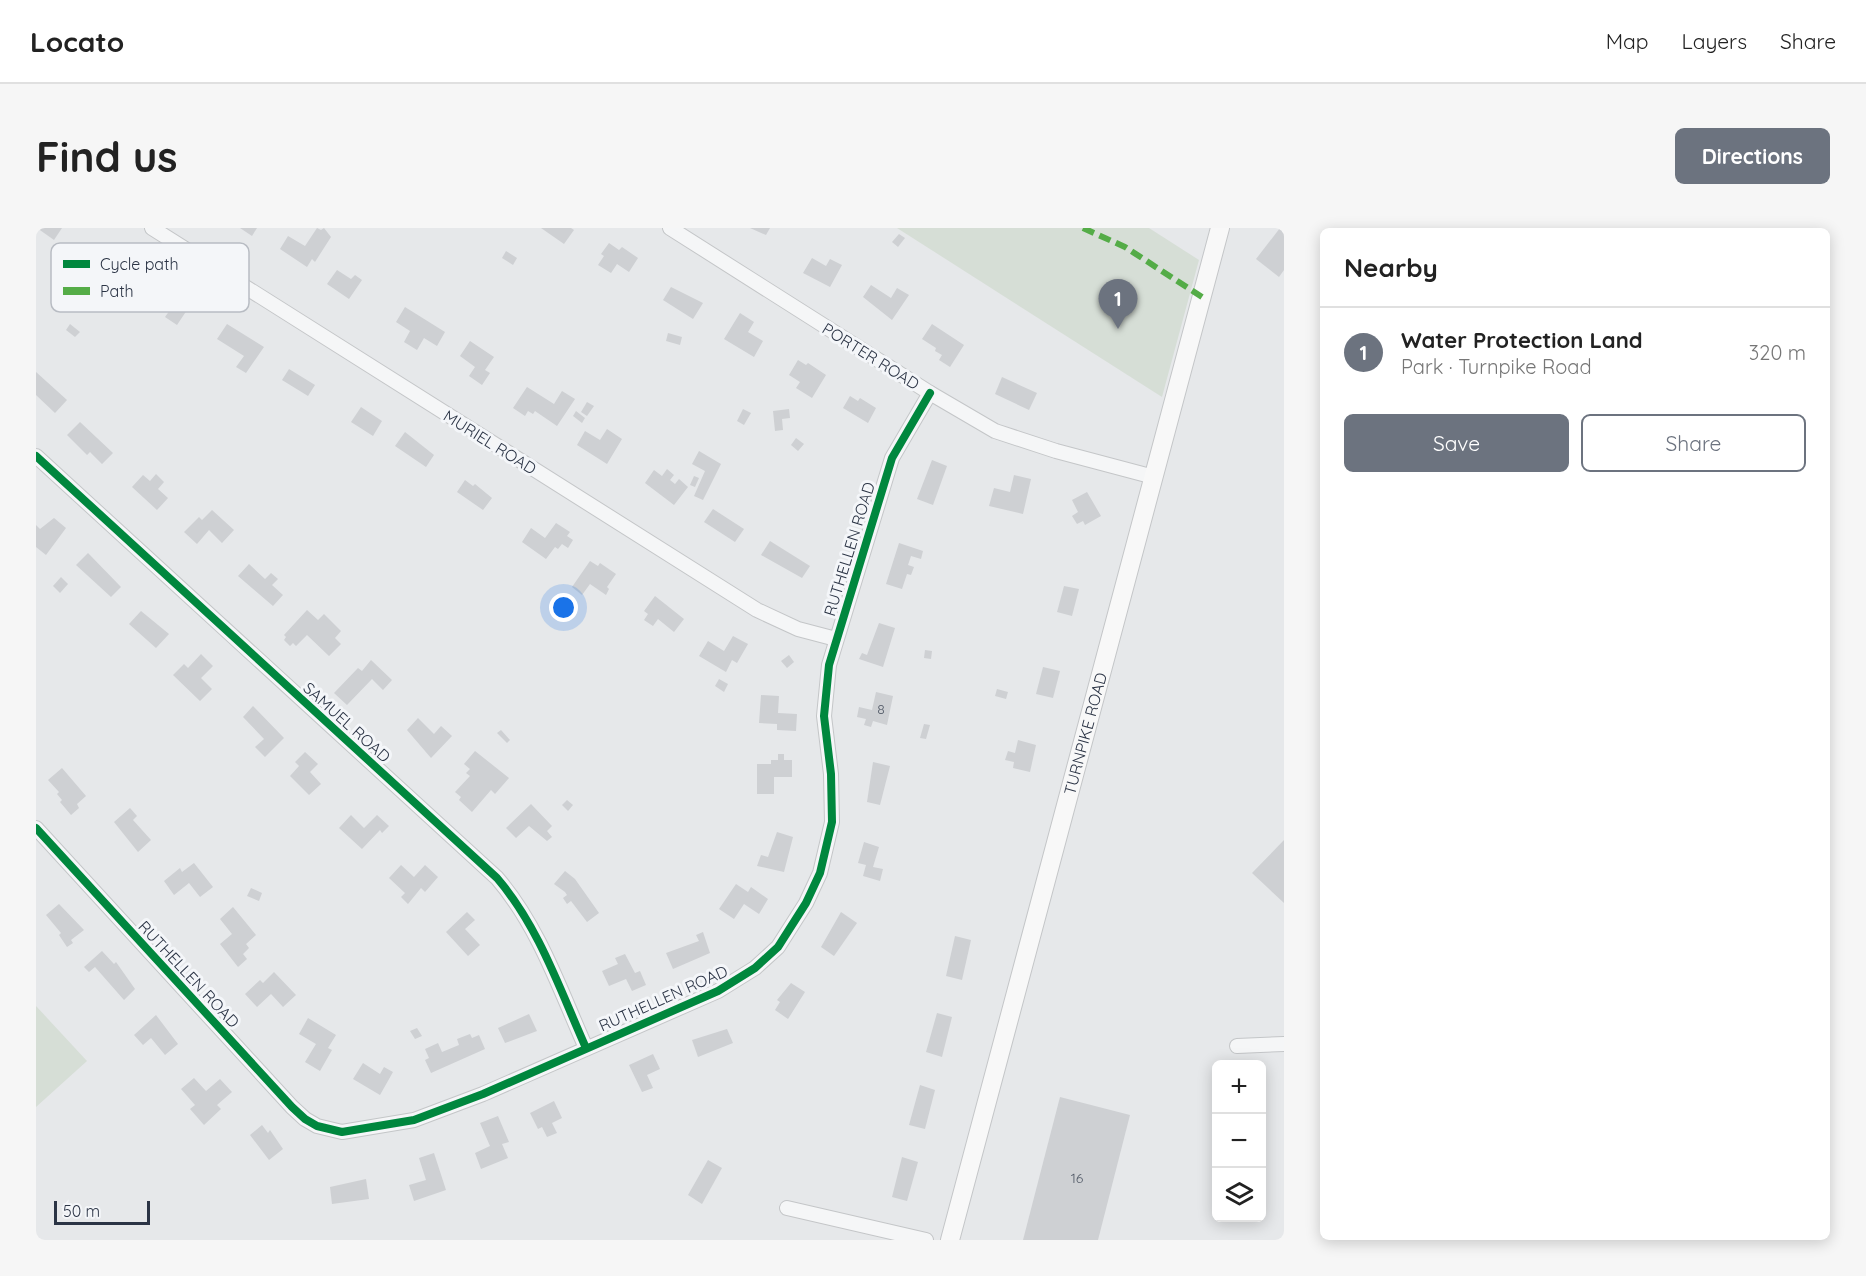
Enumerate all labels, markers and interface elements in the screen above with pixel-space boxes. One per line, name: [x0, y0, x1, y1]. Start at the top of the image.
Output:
text: Locato: [30, 24, 124, 59]
text: Map: [1606, 28, 1649, 54]
text: Layers: [1682, 28, 1747, 54]
text: Share: [1780, 28, 1836, 54]
button: Directions: [1675, 128, 1830, 184]
text: Find us: [36, 130, 178, 183]
legend: [51, 243, 249, 312]
text: Nearby: [1344, 251, 1438, 284]
text: Cycle path: [100, 254, 179, 274]
pin: 1: [1098, 279, 1138, 329]
text: Path: [100, 281, 134, 301]
street label: PORTER ROAD: [819, 318, 923, 394]
text: Water Protection Land: [1401, 326, 1643, 354]
text: 1: [1360, 340, 1367, 365]
text: 320 m: [1749, 340, 1806, 365]
text: Park · Turnpike Road: [1401, 354, 1592, 379]
street label: MURIEL ROAD: [440, 405, 540, 479]
button: Save: [1344, 414, 1569, 472]
button: Share: [1581, 414, 1806, 472]
street label: RUTHELLEN ROAD: [819, 480, 879, 618]
your location: [549, 593, 578, 622]
street label: TURNPIKE ROAD: [1059, 670, 1111, 797]
street label: SAMUEL ROAD: [299, 678, 395, 766]
house number: 8: [877, 700, 885, 718]
street label: RUTHELLEN ROAD: [134, 916, 244, 1032]
street label: RUTHELLEN ROAD: [595, 961, 731, 1035]
map controls: [1212, 1060, 1266, 1222]
button: +: [1212, 1060, 1266, 1114]
button: −: [1212, 1114, 1266, 1168]
button: layers: [1212, 1168, 1266, 1222]
house number: 16: [1071, 1169, 1084, 1187]
scale bar: [54, 1198, 150, 1226]
text: 50 m: [63, 1201, 100, 1221]

